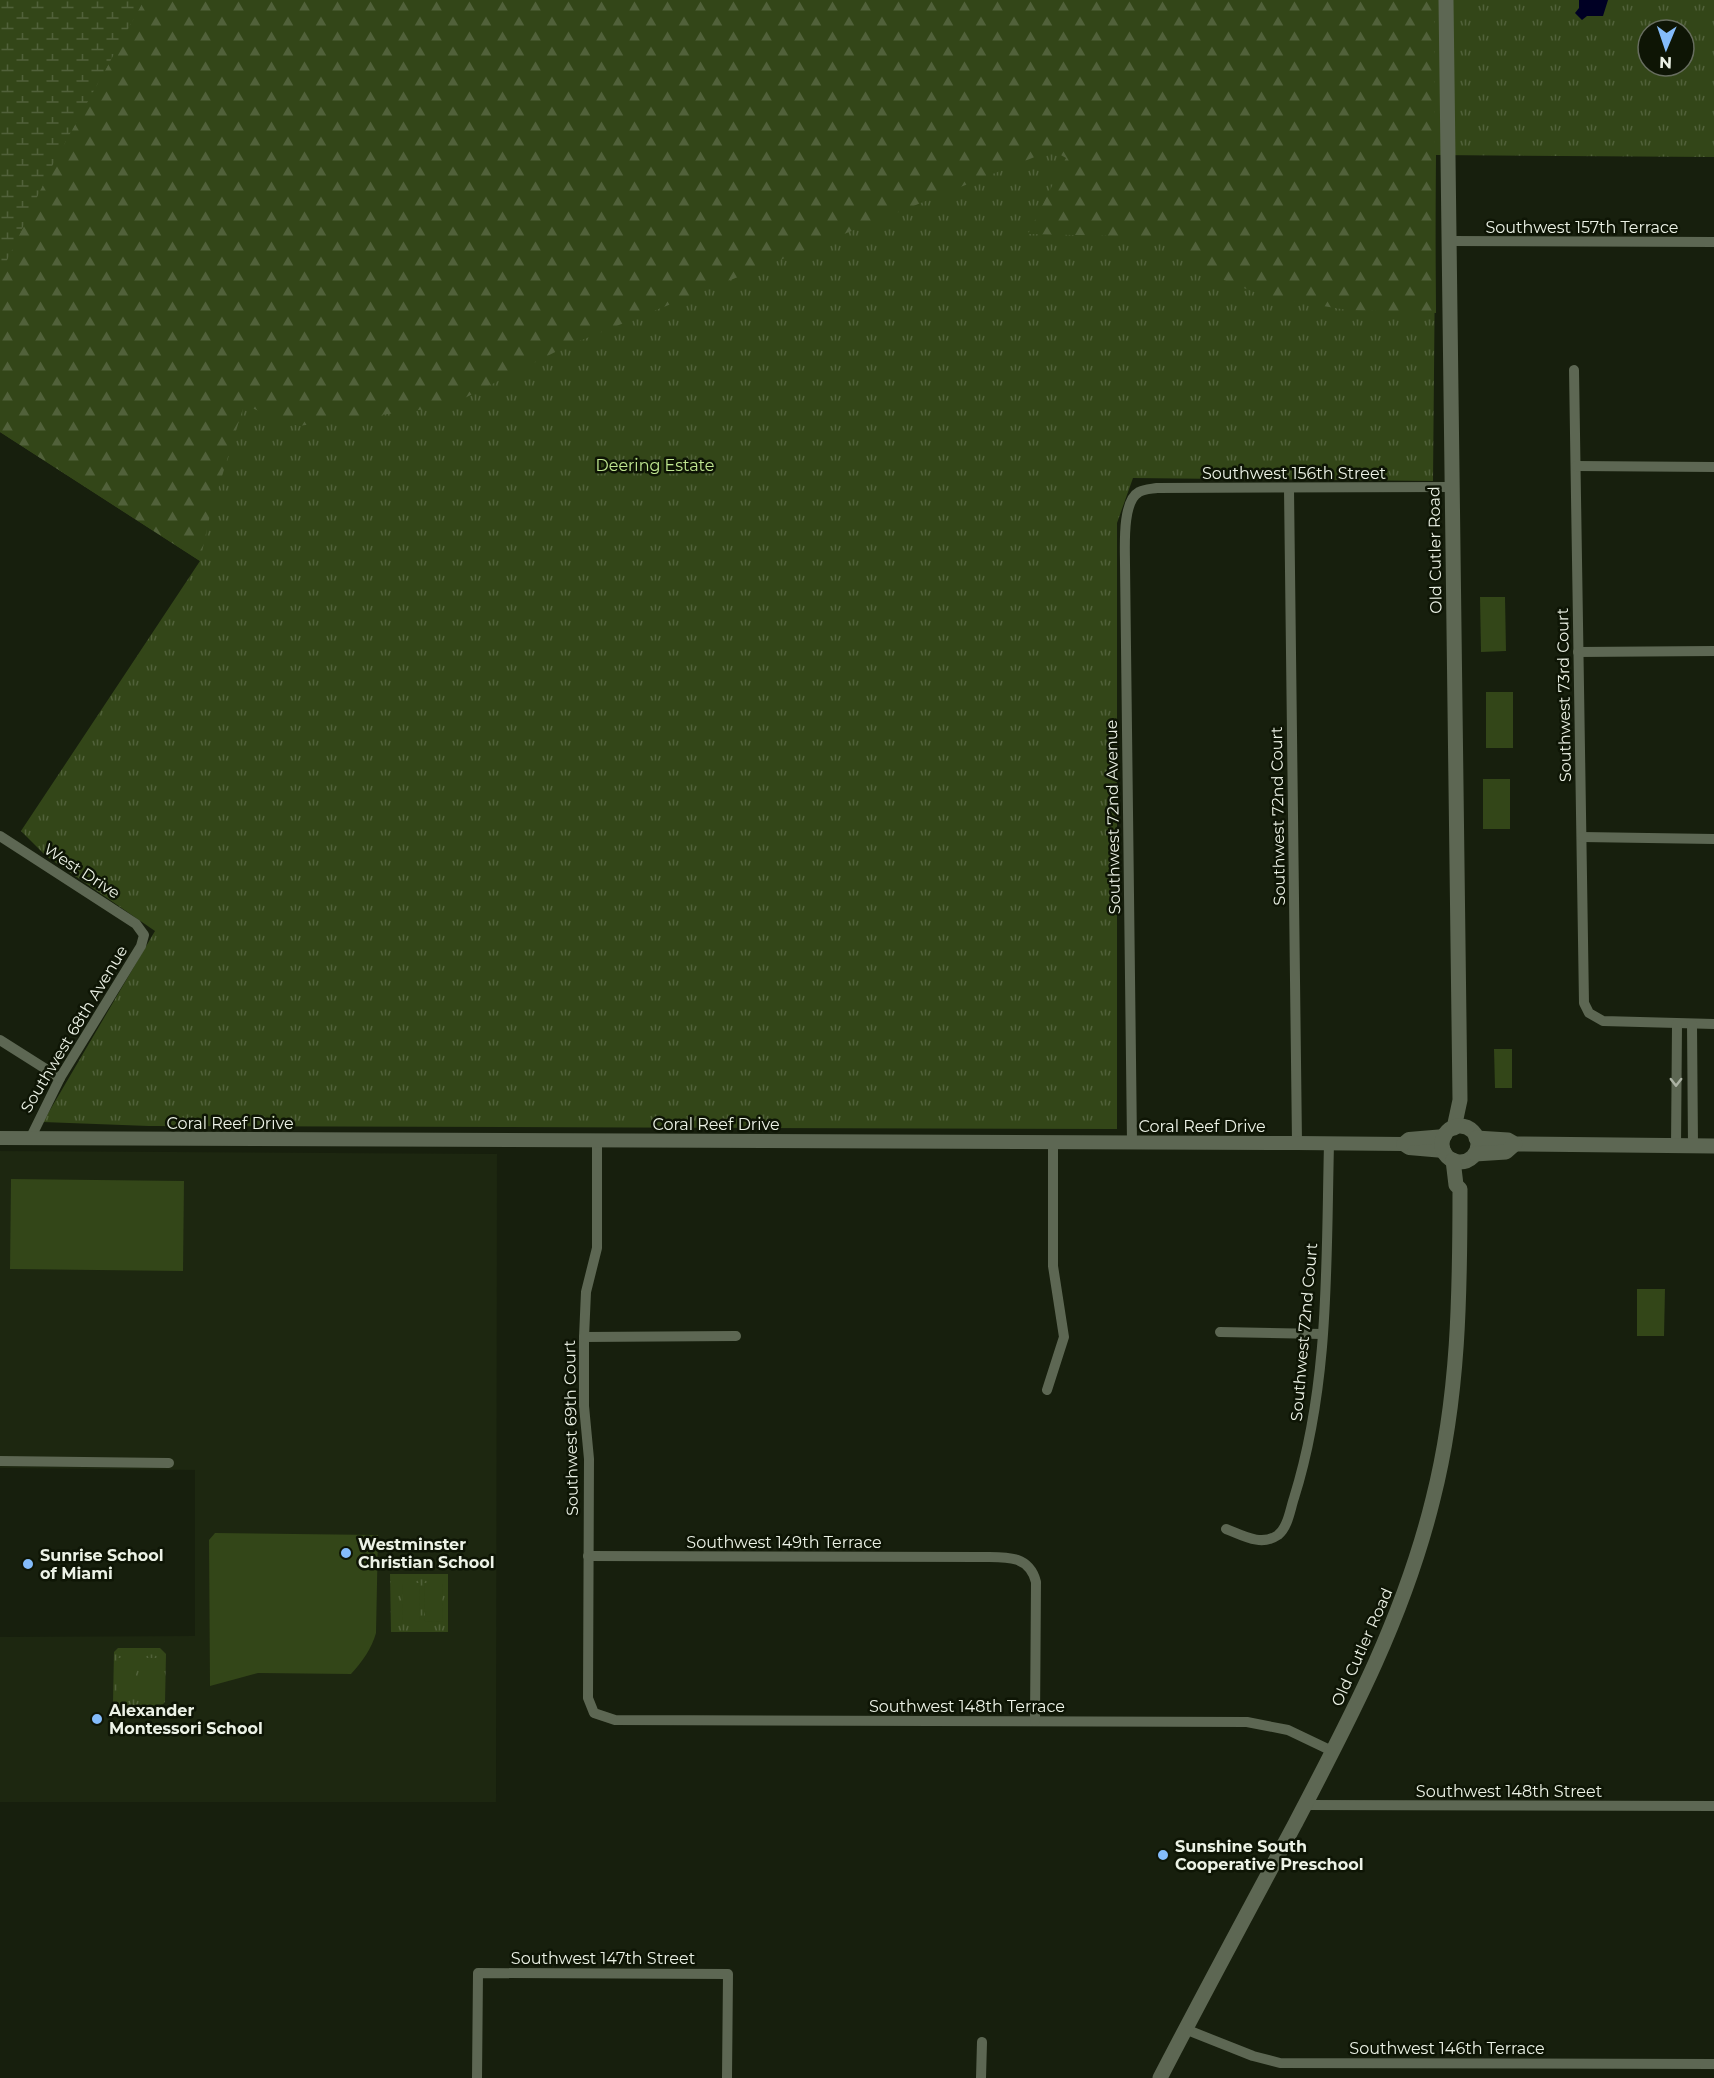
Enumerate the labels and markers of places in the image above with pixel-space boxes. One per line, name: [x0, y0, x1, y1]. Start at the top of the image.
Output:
place label: Westminster Christian School: [358, 1535, 495, 1572]
place label: Sunrise School of Miami: [40, 1546, 164, 1583]
marker: Westminster Christian School: [339, 1546, 353, 1560]
marker: Sunrise School of Miami: [21, 1557, 35, 1571]
place label: Alexander Montessori School: [108, 1701, 263, 1738]
marker: Alexander Montessori School: [90, 1712, 104, 1726]
place label: Sunshine South Cooperative Preschool: [1175, 1837, 1363, 1874]
marker: Sunshine South Cooperative Preschool: [1156, 1848, 1170, 1862]

